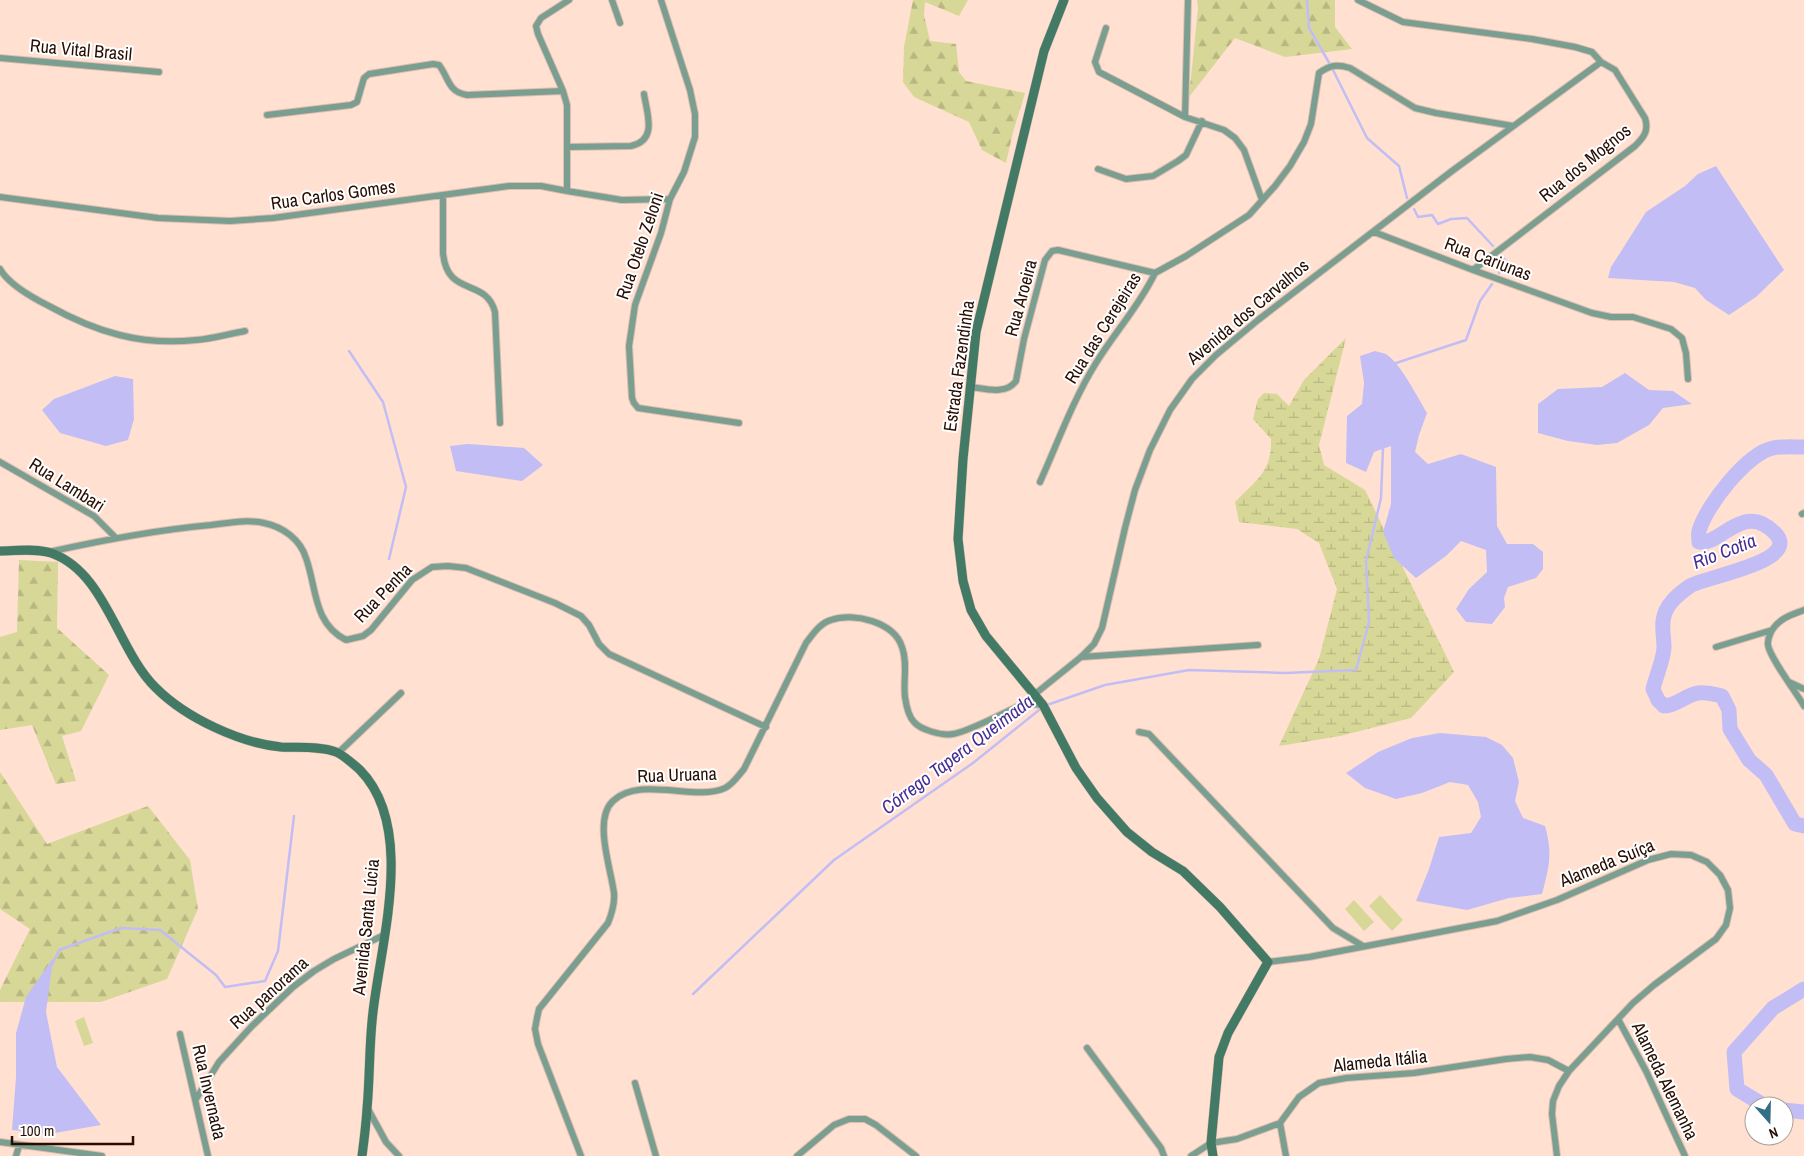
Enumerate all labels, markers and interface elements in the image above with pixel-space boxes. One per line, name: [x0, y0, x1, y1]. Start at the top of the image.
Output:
street label: Rua Vital Brasil: [29, 33, 133, 66]
street label: Rua dos Mognos: [1533, 118, 1636, 207]
street label: Rua Carlos Gomes: [269, 173, 397, 216]
street label: Rua Otelo Zeloni: [610, 189, 670, 303]
street label: Rua Cariunas: [1441, 231, 1535, 287]
street label: Avenida dos Carvalhos: [1181, 253, 1314, 371]
street label: Rua Aroeira: [998, 257, 1043, 339]
street label: Rua das Cerejeiras: [1058, 267, 1147, 388]
street label: Estrada Fazendinha: [937, 299, 980, 433]
street label: Rua Lambari: [24, 451, 110, 518]
water label: Rio Cotia: [1689, 527, 1760, 575]
street label: Rua Penha: [348, 557, 417, 628]
water label: Córrego Tapera Queimada: [875, 688, 1039, 820]
street label: Rua Uruana: [637, 761, 717, 788]
street label: Alameda Suíça: [1555, 832, 1658, 893]
street label: Avenida Santa Lúcia: [346, 858, 385, 997]
street label: Rua panorama: [224, 951, 313, 1035]
street label: Alameda Alemanha: [1626, 1017, 1705, 1144]
street label: Rua Invernada: [186, 1042, 233, 1142]
street label: Alameda Itália: [1331, 1043, 1428, 1078]
north arrow: [1744, 1096, 1794, 1146]
scale bar: [12, 1114, 134, 1146]
text: 100 m: [20, 1120, 54, 1141]
text: N: [1766, 1123, 1780, 1143]

